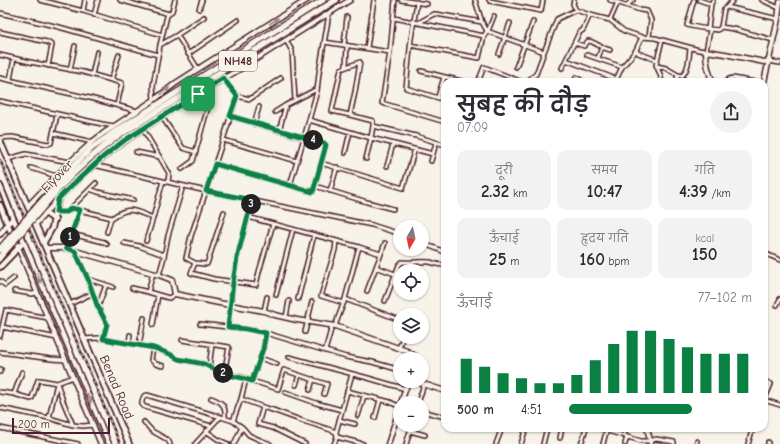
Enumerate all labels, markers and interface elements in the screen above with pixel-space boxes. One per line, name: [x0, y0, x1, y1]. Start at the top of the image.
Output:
one-way arrow: [269, 17, 279, 25]
road number: NH48: [219, 51, 257, 71]
pin: [181, 77, 215, 111]
icon: arrive: [187, 83, 209, 105]
one-way arrow: [159, 87, 170, 96]
button: share: [710, 91, 752, 133]
text: सुबह की दौड़: [457, 92, 589, 118]
text: 07:09: [457, 120, 488, 135]
pin: 4: [303, 130, 323, 150]
text: 4: [310, 133, 316, 146]
street label: Flyover: [38, 156, 77, 196]
text: दूरी: [496, 164, 513, 177]
text: समय: [591, 164, 618, 177]
text: गति: [695, 164, 715, 177]
text: 2.32: [481, 182, 509, 201]
text: 10:47: [587, 182, 622, 201]
text: 4:39: [679, 182, 708, 201]
text: km: [509, 187, 527, 200]
text: /km: [708, 187, 731, 200]
pin: 3: [241, 194, 261, 214]
text: 3: [248, 197, 254, 210]
north arrow: [393, 220, 429, 256]
map controls: [393, 220, 429, 432]
pin: 1: [60, 227, 80, 247]
text: 1: [68, 230, 72, 243]
text: ऊँचाई: [489, 232, 519, 245]
text: हृदय गति: [581, 232, 628, 245]
text: kcal: [696, 232, 714, 245]
text: 150: [692, 245, 718, 264]
text: 25: [489, 250, 507, 269]
text: 160: [580, 250, 605, 269]
text: m: [507, 255, 519, 268]
text: bpm: [605, 255, 629, 268]
button: locate: [393, 264, 429, 300]
one-way arrow: [36, 273, 42, 284]
text: 77–102 m: [698, 290, 752, 305]
text: ऊँचाई: [457, 295, 492, 310]
button: layers: [393, 308, 429, 344]
button: +: [393, 352, 429, 388]
street label: Benad Road: [97, 353, 137, 421]
pin: 2: [213, 363, 233, 383]
text: 2: [220, 366, 226, 379]
one-way arrow: [86, 393, 92, 404]
button: −: [393, 396, 429, 432]
text: 500 m: [457, 402, 494, 417]
text: 4:51: [521, 402, 542, 417]
scale bar: [12, 416, 110, 435]
text: 200 m: [18, 418, 50, 431]

